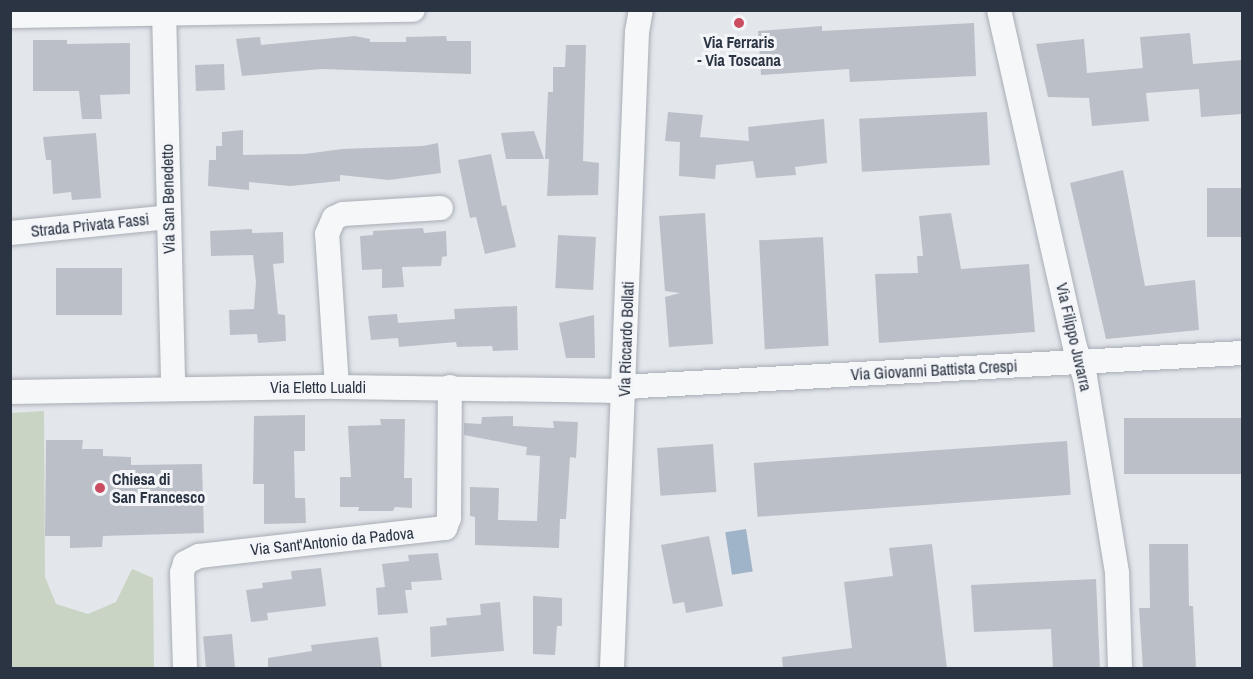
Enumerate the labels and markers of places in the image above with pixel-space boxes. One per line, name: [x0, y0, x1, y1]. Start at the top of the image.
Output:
marker: Via Ferraris - Via Toscana: [732, 16, 746, 30]
place label: Via Ferraris - Via Toscana: [697, 32, 781, 70]
place label: Chiesa di San Francesco: [112, 469, 205, 507]
marker: Chiesa di San Francesco: [93, 481, 107, 495]

